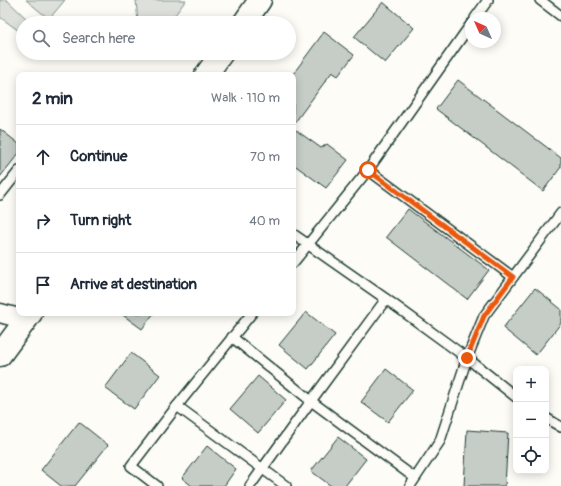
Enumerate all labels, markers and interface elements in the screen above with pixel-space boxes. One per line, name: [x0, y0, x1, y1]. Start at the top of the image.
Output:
north arrow: [465, 12, 501, 48]
search box: [16, 16, 296, 60]
icon: search: [30, 27, 52, 49]
text: Search here: [62, 29, 135, 48]
text: 2 min: [32, 88, 73, 109]
text: Walk · 110 m: [211, 90, 280, 106]
icon: ahead: [32, 146, 54, 168]
text: Continue: [70, 147, 128, 166]
text: 70 m: [250, 149, 280, 165]
route start: [359, 161, 377, 179]
icon: right: [32, 210, 54, 232]
text: Turn right: [70, 211, 131, 230]
text: 40 m: [249, 213, 280, 229]
icon: arrive: [32, 274, 54, 296]
text: Arrive at destination: [70, 275, 197, 294]
route end: [458, 349, 476, 367]
map controls: [513, 366, 549, 474]
button: +: [513, 366, 549, 402]
button: −: [513, 402, 549, 438]
button: locate: [513, 438, 549, 474]

